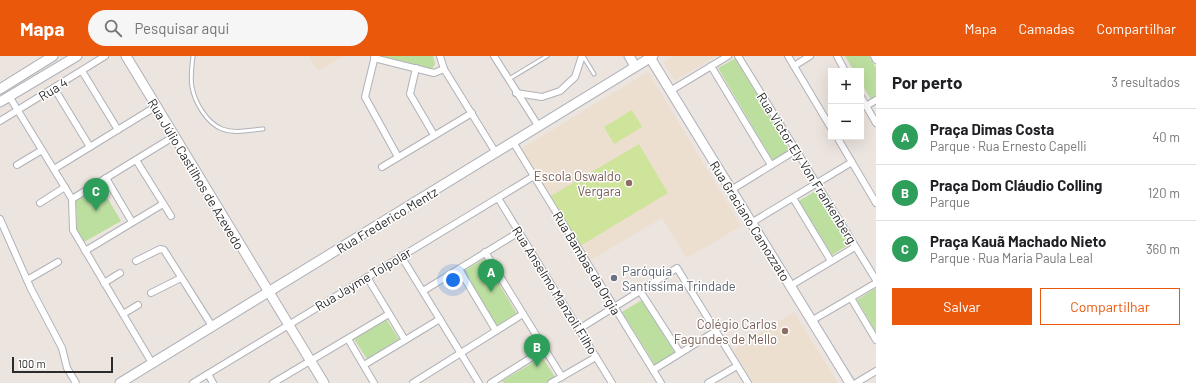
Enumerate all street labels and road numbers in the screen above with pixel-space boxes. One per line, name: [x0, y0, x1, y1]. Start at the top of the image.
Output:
street label: Rua 4: [35, 74, 71, 104]
street label: Rua Victor Ely Von Frankenberg: [754, 89, 860, 247]
street label: Rua Júlio Castilhos de Azevedo: [144, 96, 248, 252]
street label: Rua Graciano Camozzato: [706, 158, 794, 284]
street label: Rua Frederico Mentz: [333, 183, 441, 257]
street label: Rua Bambas da Orgia: [550, 208, 624, 318]
street label: Rua Anselmo Manzoli Filho: [509, 223, 601, 357]
street label: Rua Jayme Tolpolar: [312, 244, 414, 314]

